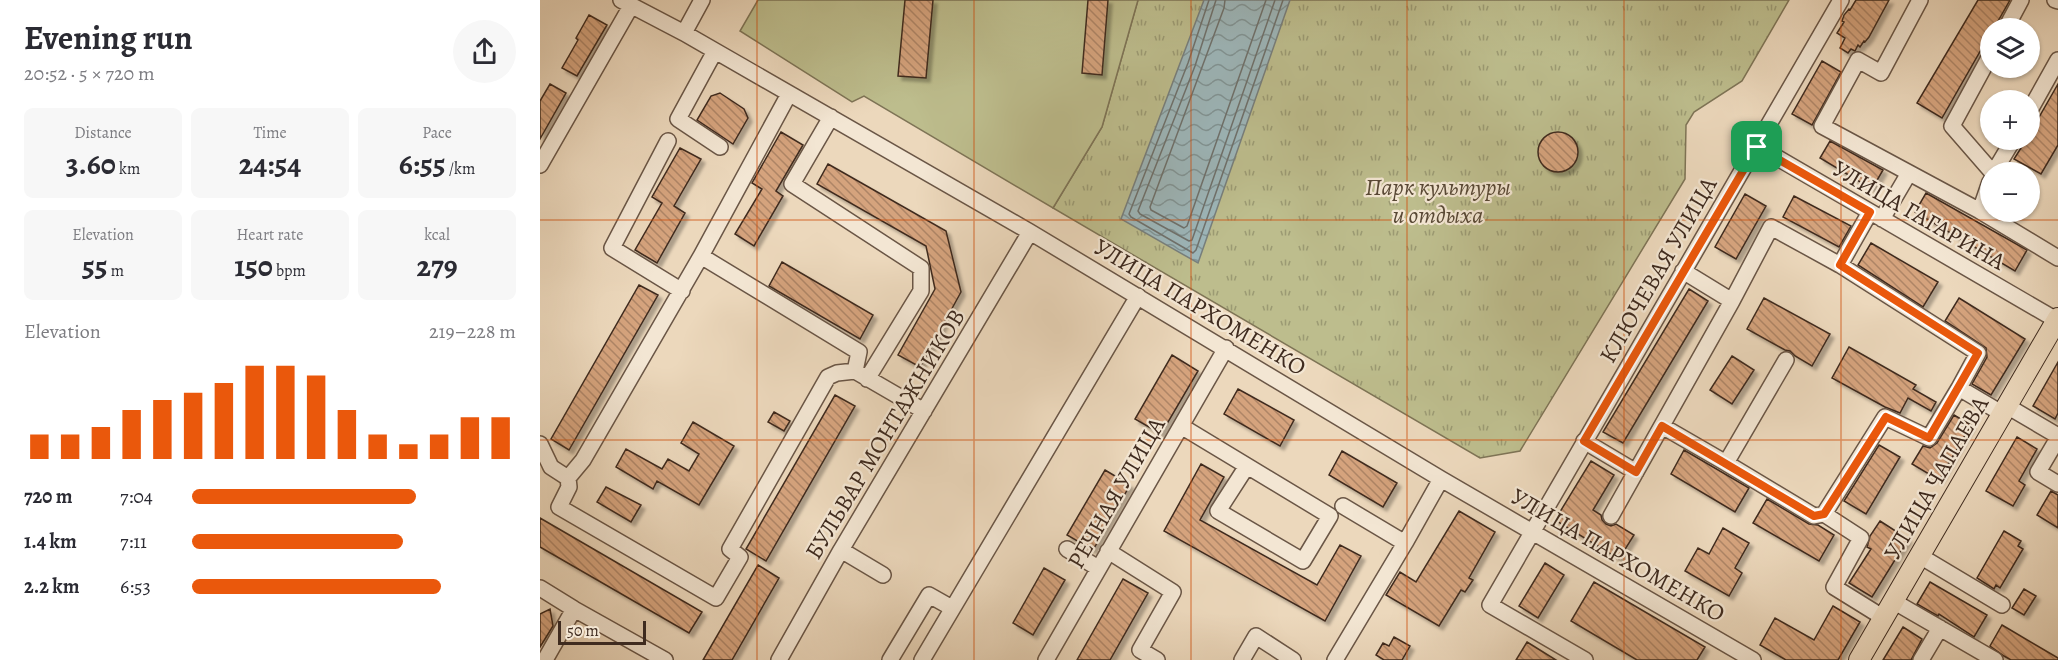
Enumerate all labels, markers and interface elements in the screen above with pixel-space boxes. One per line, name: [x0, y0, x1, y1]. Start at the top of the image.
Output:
text: Evening run: [24, 15, 193, 60]
map controls: [1980, 18, 2040, 222]
button: layers: [1980, 18, 2040, 78]
button: share: [453, 20, 516, 83]
text: 20:52 · 5 × 720 m: [24, 60, 155, 87]
button: +: [1980, 90, 2040, 150]
pin: [1731, 121, 1782, 172]
text: Distance: [74, 122, 132, 144]
text: Time: [253, 122, 287, 144]
text: Pace: [422, 122, 452, 144]
icon: arrive: [1740, 130, 1773, 163]
text: 3.60: [66, 144, 116, 184]
text: 24:54: [239, 144, 301, 184]
text: 6:55: [399, 144, 446, 184]
street label: УЛИЦА ГАГАРИНА: [1827, 152, 2012, 278]
text: km: [116, 158, 140, 180]
text: /km: [446, 158, 475, 180]
button: −: [1980, 162, 2040, 222]
street label: КЛЮЧЕВАЯ УЛИЦА: [1592, 170, 1725, 369]
park label: Парк культуры и отдыха: [1365, 171, 1511, 231]
text: Elevation: [72, 224, 134, 246]
text: Heart rate: [237, 224, 303, 246]
text: kcal: [424, 224, 450, 246]
street label: УЛИЦА ПАРХОМЕНКО: [1088, 231, 1312, 383]
text: 55: [82, 246, 108, 286]
text: 150: [234, 246, 273, 286]
text: 279: [416, 246, 458, 286]
text: m: [108, 260, 124, 282]
text: bpm: [273, 260, 306, 282]
street label: БУЛЬВАР МОНТАЖНИКОВ: [797, 303, 973, 565]
text: Elevation: [24, 318, 101, 345]
text: 219–228 m: [429, 318, 516, 345]
street label: УЛИЦА ЧАПАЕВА: [1876, 390, 1996, 566]
street label: РЕЧНАЯ УЛИЦА: [1060, 411, 1173, 575]
street label: УЛИЦА ПАРХОМЕНКО: [1505, 481, 1731, 629]
text: 720 m: [24, 483, 73, 510]
text: 7:04: [120, 483, 153, 510]
text: 1.4 km: [24, 528, 77, 555]
text: 7:11: [120, 528, 147, 555]
text: 2.2 km: [24, 573, 79, 600]
text: 6:53: [120, 573, 151, 600]
scale bar: [558, 618, 646, 646]
text: 50 m: [567, 620, 599, 642]

